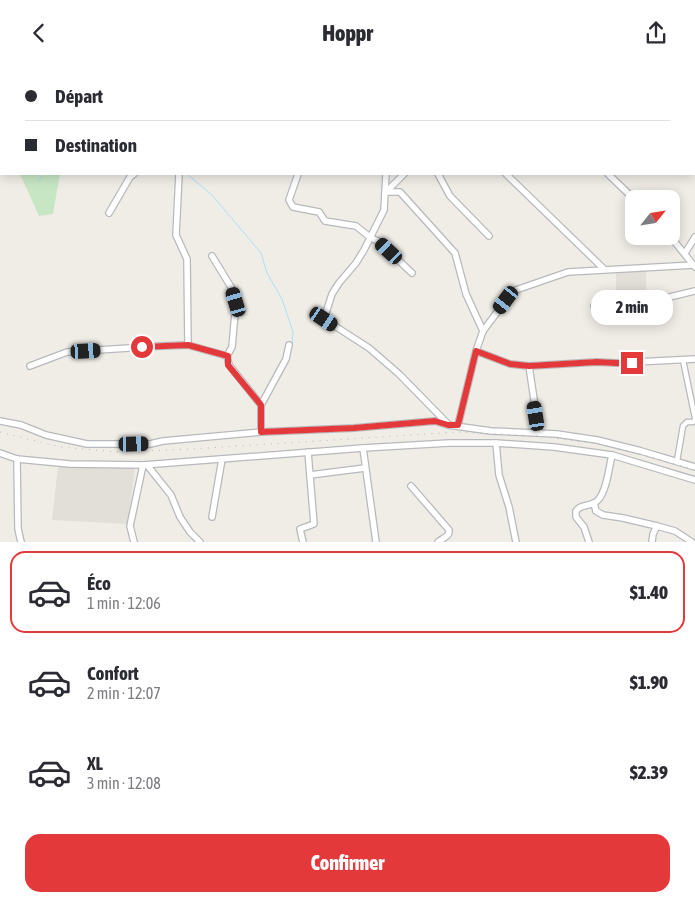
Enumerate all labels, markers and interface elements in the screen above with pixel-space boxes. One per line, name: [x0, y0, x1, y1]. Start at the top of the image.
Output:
icon: back: [25, 19, 53, 47]
icon: share: [642, 19, 670, 47]
text: Hoppr: [322, 20, 373, 46]
text: Départ: [55, 85, 103, 107]
text: Destination: [55, 134, 137, 156]
north arrow: [625, 190, 680, 245]
map controls: [625, 190, 680, 245]
car: [372, 235, 405, 267]
car: [490, 284, 521, 316]
car: [224, 285, 247, 319]
callout: 2 min: [591, 291, 673, 325]
text: 2 min: [616, 298, 648, 316]
car: [307, 304, 340, 334]
route start: [131, 336, 153, 358]
car: [70, 343, 101, 359]
route end: [621, 352, 643, 374]
car: [526, 400, 545, 432]
car: [118, 436, 149, 452]
icon: car: [27, 570, 72, 615]
text: Éco: [87, 572, 111, 594]
text: $1.40: [630, 581, 668, 603]
text: 1 min · 12:06: [87, 594, 161, 612]
icon: car: [27, 660, 72, 705]
text: Confort: [87, 662, 139, 684]
text: $1.90: [630, 671, 668, 693]
text: 2 min · 12:07: [87, 684, 161, 702]
icon: car: [27, 750, 72, 795]
text: XL: [87, 752, 103, 774]
text: $2.39: [630, 761, 668, 783]
text: 3 min · 12:08: [87, 774, 161, 792]
button: Confirmer: [25, 834, 670, 892]

